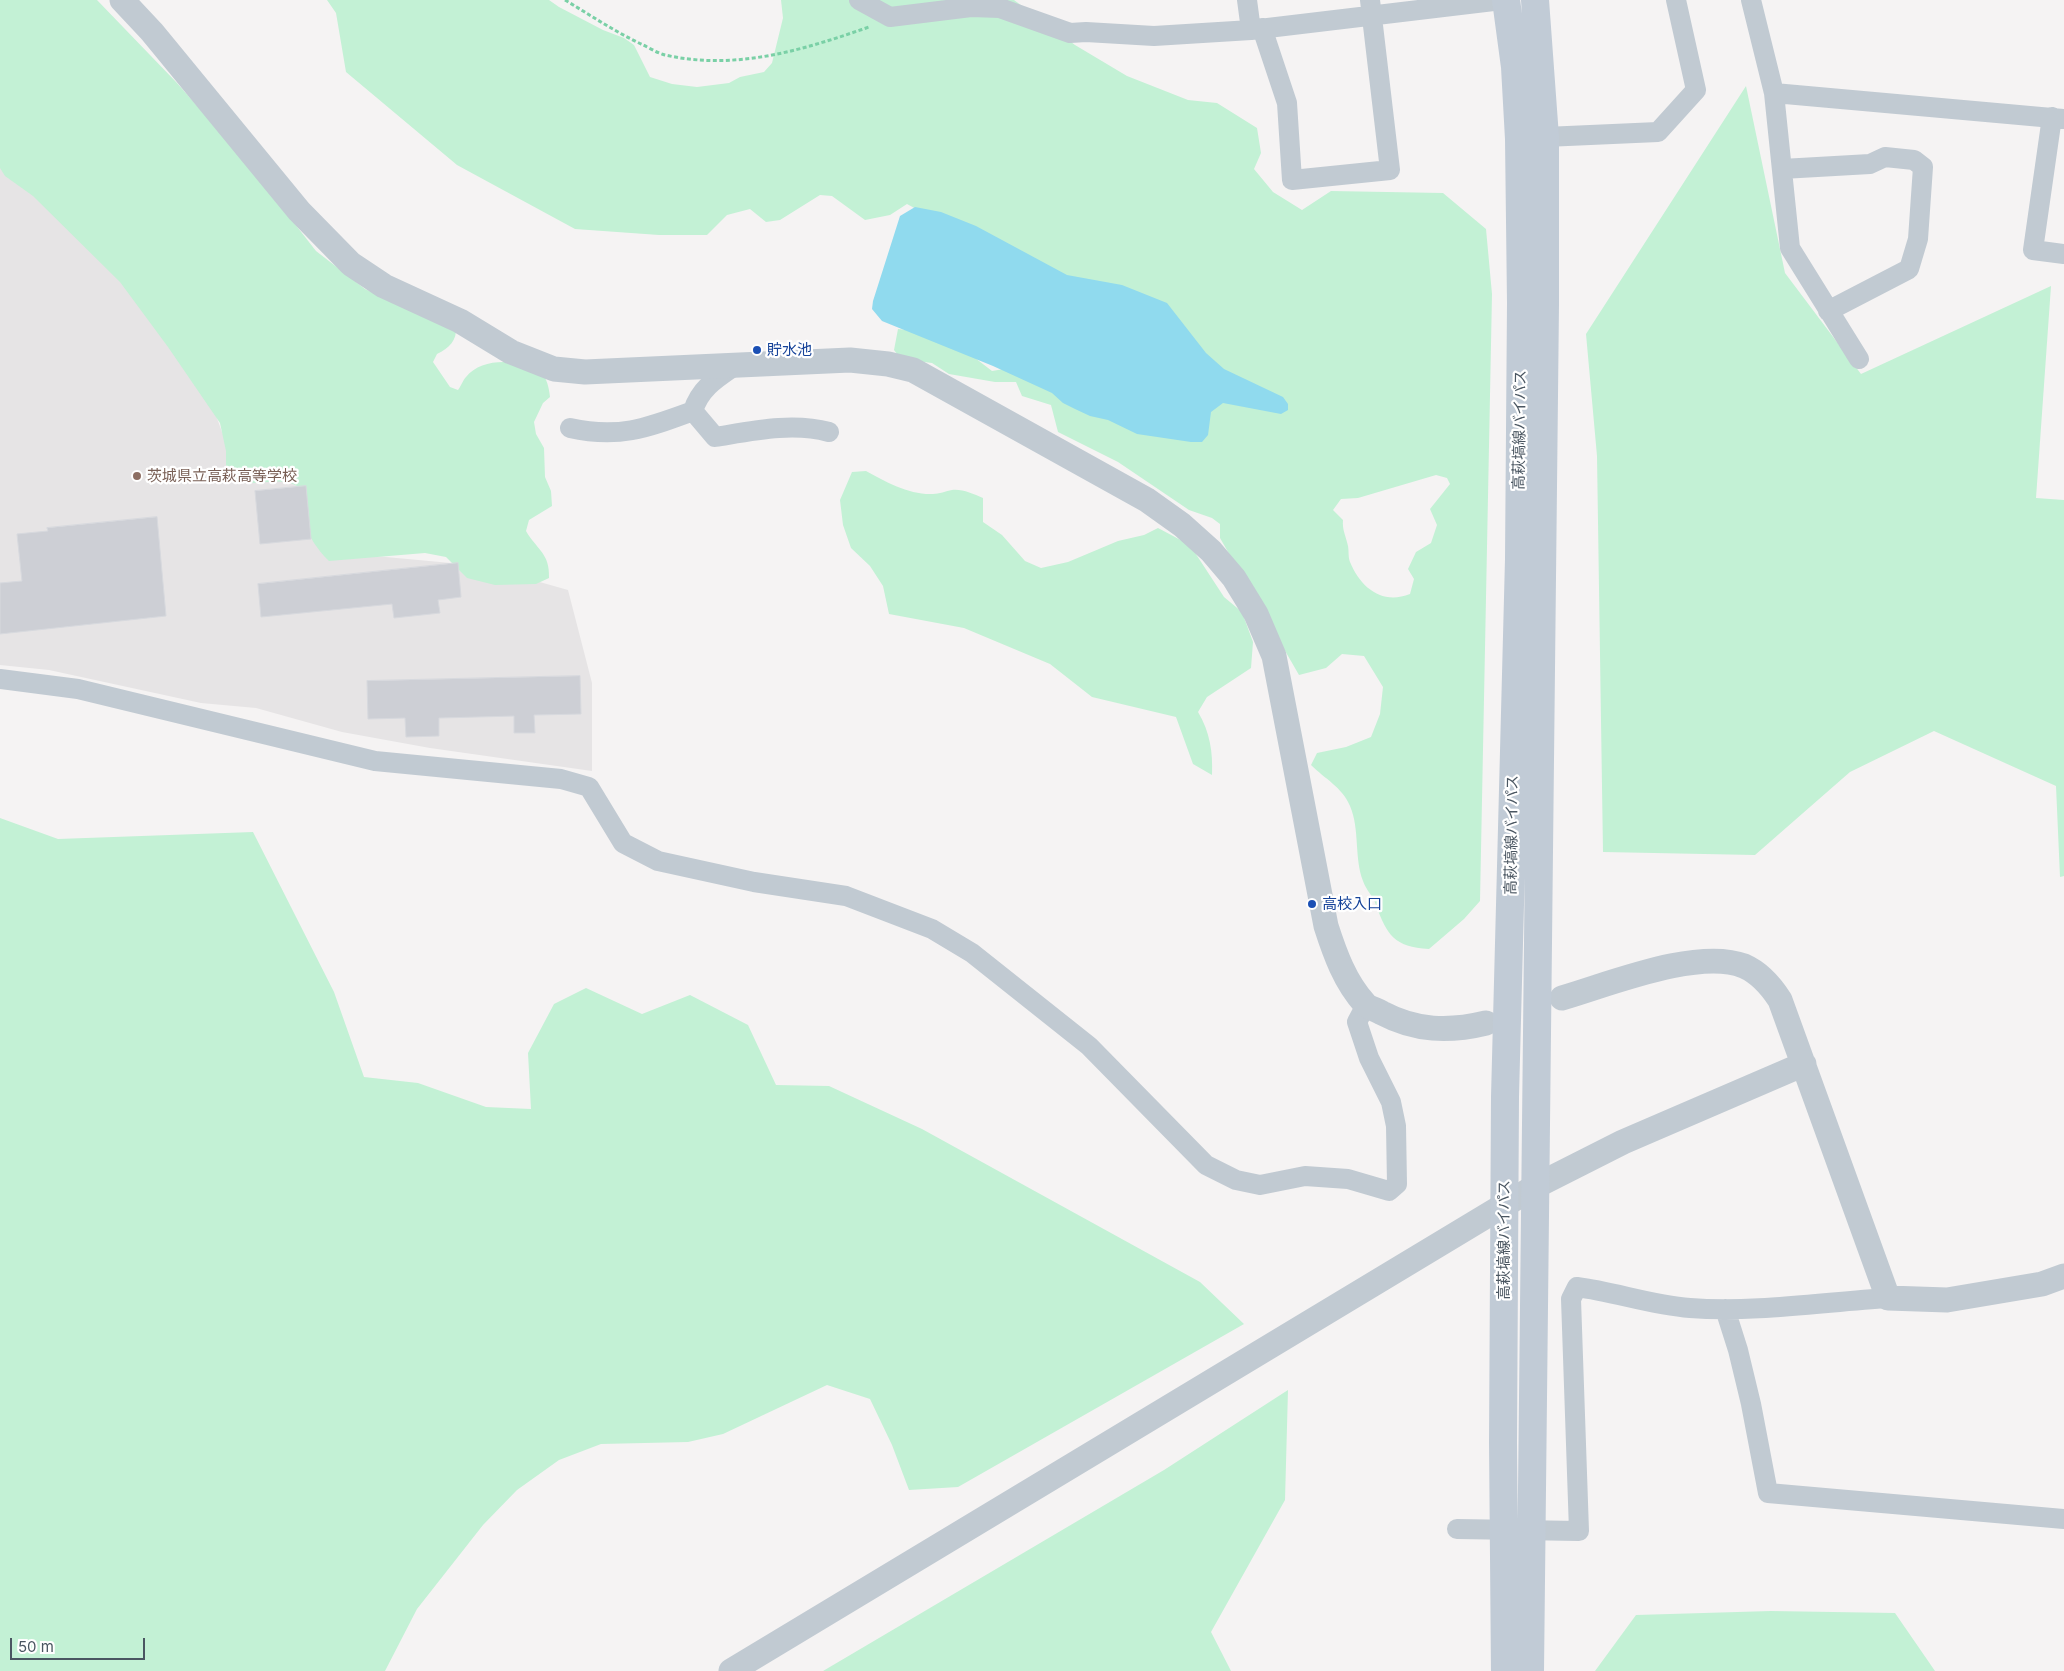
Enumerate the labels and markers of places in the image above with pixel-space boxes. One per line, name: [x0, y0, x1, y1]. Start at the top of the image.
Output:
place label: 貯水池: [767, 341, 812, 359]
marker: 貯水池: [751, 344, 763, 356]
place label: 茨城県立高萩高等学校: [147, 467, 297, 485]
marker: 茨城県立高萩高等学校: [131, 470, 143, 482]
place label: 高校入口: [1322, 895, 1382, 913]
marker: 高校入口: [1306, 898, 1318, 910]

